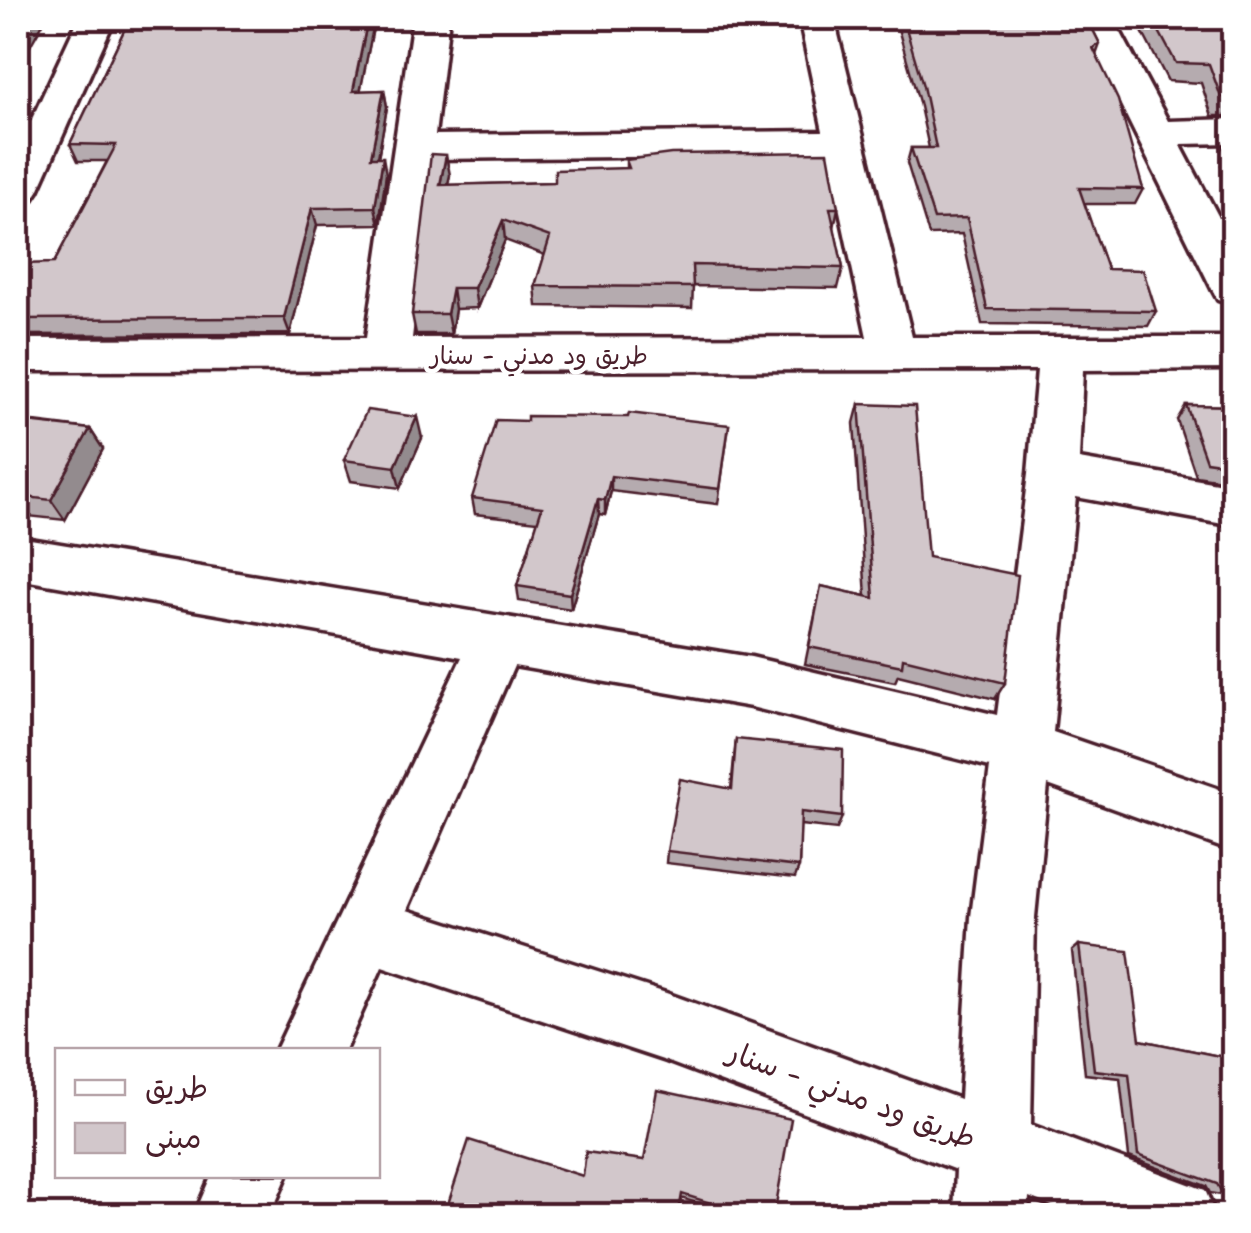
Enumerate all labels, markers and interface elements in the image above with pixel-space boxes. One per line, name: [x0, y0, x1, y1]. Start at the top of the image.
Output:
street label: طريق ود مدني - سنار: [428, 338, 648, 377]
street label: طريق ود مدني - سنار: [718, 1030, 982, 1164]
legend: [55, 1048, 380, 1178]
text: طريق: [145, 1067, 208, 1108]
text: مبنى: [145, 1117, 201, 1158]

